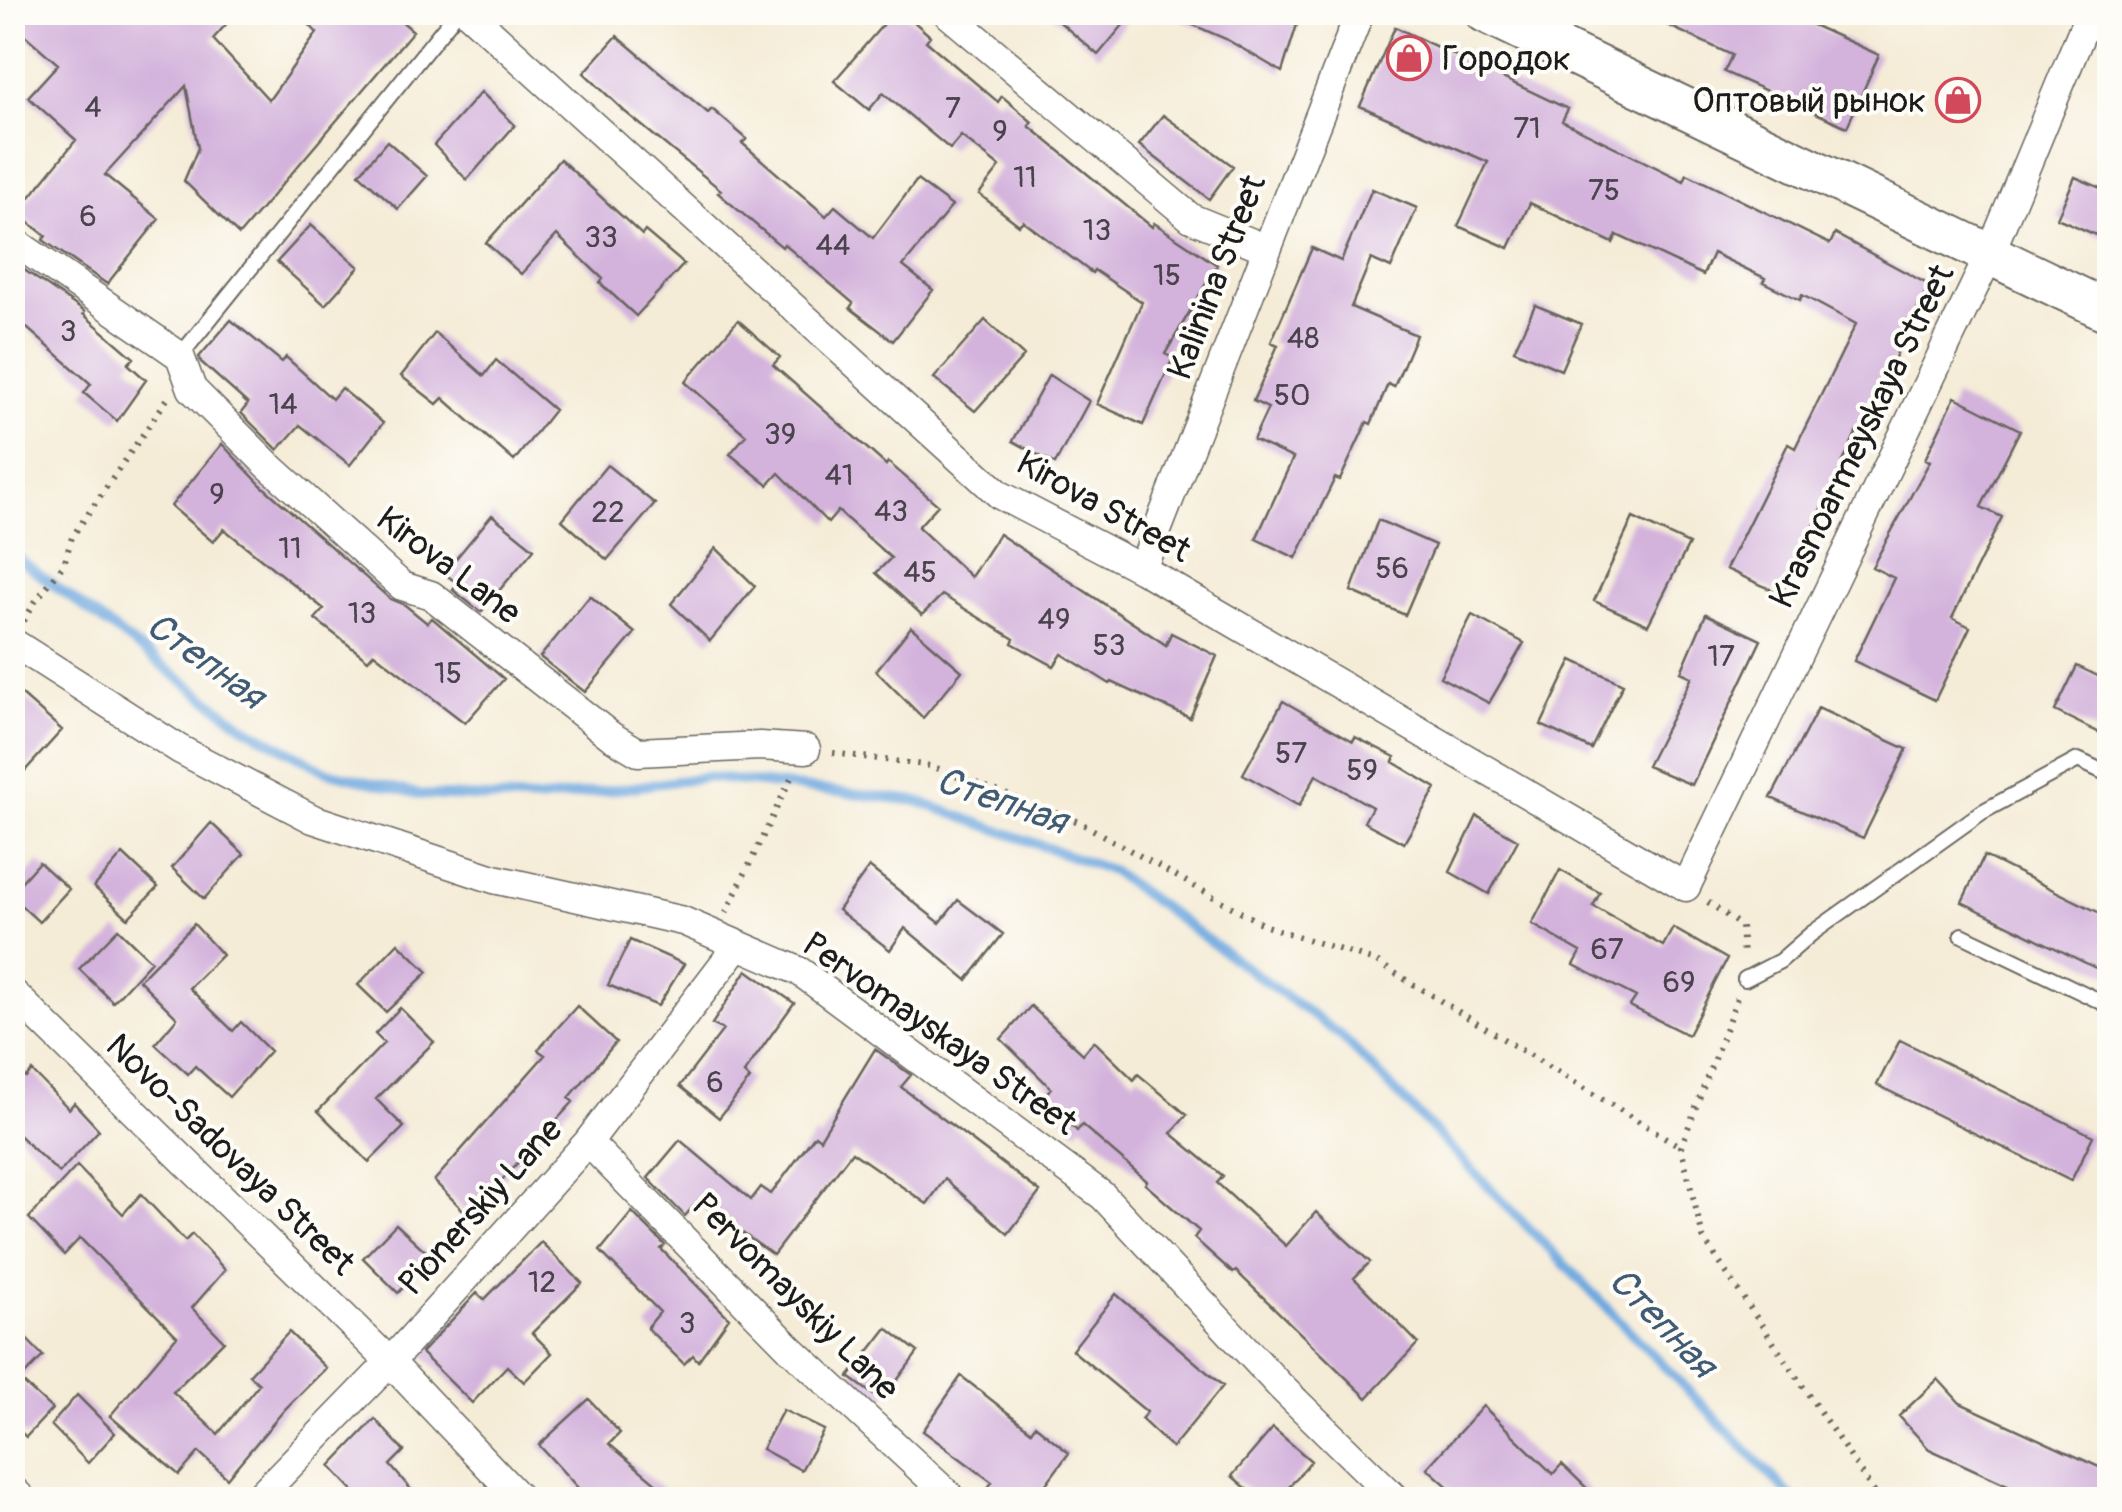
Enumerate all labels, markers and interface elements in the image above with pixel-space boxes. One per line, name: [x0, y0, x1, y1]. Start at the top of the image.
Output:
shop icon: Городок: [1386, 35, 1432, 81]
place label: Городок: [1442, 37, 1571, 81]
shop icon: Оптовый рынок: [1935, 77, 1981, 123]
place label: Оптовый рынок: [1692, 79, 1926, 123]
house number: 4: [84, 89, 102, 126]
house number: 7: [945, 90, 961, 127]
house number: 71: [1513, 110, 1541, 147]
house number: 9: [992, 113, 1008, 150]
house number: 11: [1013, 159, 1037, 196]
street label: Kalinina Street: [1158, 168, 1276, 386]
house number: 75: [1588, 172, 1620, 209]
house number: 6: [79, 198, 97, 235]
house number: 13: [1083, 212, 1111, 249]
house number: 33: [584, 219, 618, 256]
house number: 44: [816, 227, 850, 264]
house number: 15: [1153, 257, 1181, 294]
street label: Krasnoarmeyskaya Street: [1759, 257, 1965, 616]
house number: 3: [60, 313, 76, 350]
house number: 48: [1287, 320, 1319, 357]
house number: 50: [1274, 377, 1310, 414]
house number: 14: [268, 386, 298, 423]
house number: 39: [764, 416, 796, 453]
street label: Kirova Street: [1009, 441, 1199, 573]
house number: 41: [824, 457, 854, 494]
house number: 9: [209, 476, 225, 513]
house number: 43: [874, 493, 908, 530]
house number: 22: [591, 494, 625, 531]
street label: Kirova Lane: [367, 497, 529, 634]
house number: 11: [278, 530, 302, 567]
house number: 56: [1375, 550, 1409, 587]
house number: 45: [903, 554, 937, 591]
house number: 13: [348, 595, 376, 632]
house number: 49: [1038, 601, 1070, 638]
water label: Степная: [137, 602, 277, 722]
house number: 53: [1093, 627, 1126, 664]
house number: 17: [1707, 638, 1735, 675]
house number: 15: [434, 655, 462, 692]
house number: 57: [1275, 735, 1307, 772]
house number: 59: [1346, 752, 1378, 789]
water label: Степная: [930, 756, 1077, 847]
street label: Pervomayskaya Street: [794, 923, 1086, 1146]
house number: 67: [1590, 931, 1624, 968]
house number: 69: [1663, 964, 1695, 1001]
street label: Novo-Sadovaya Street: [96, 1024, 365, 1286]
house number: 6: [706, 1064, 724, 1101]
street label: Pionerskiy Lane: [389, 1108, 572, 1305]
street label: Pervomayskiy Lane: [682, 1184, 908, 1410]
water label: Степная: [1598, 1257, 1729, 1391]
house number: 12: [528, 1264, 556, 1301]
house number: 3: [679, 1305, 695, 1342]

